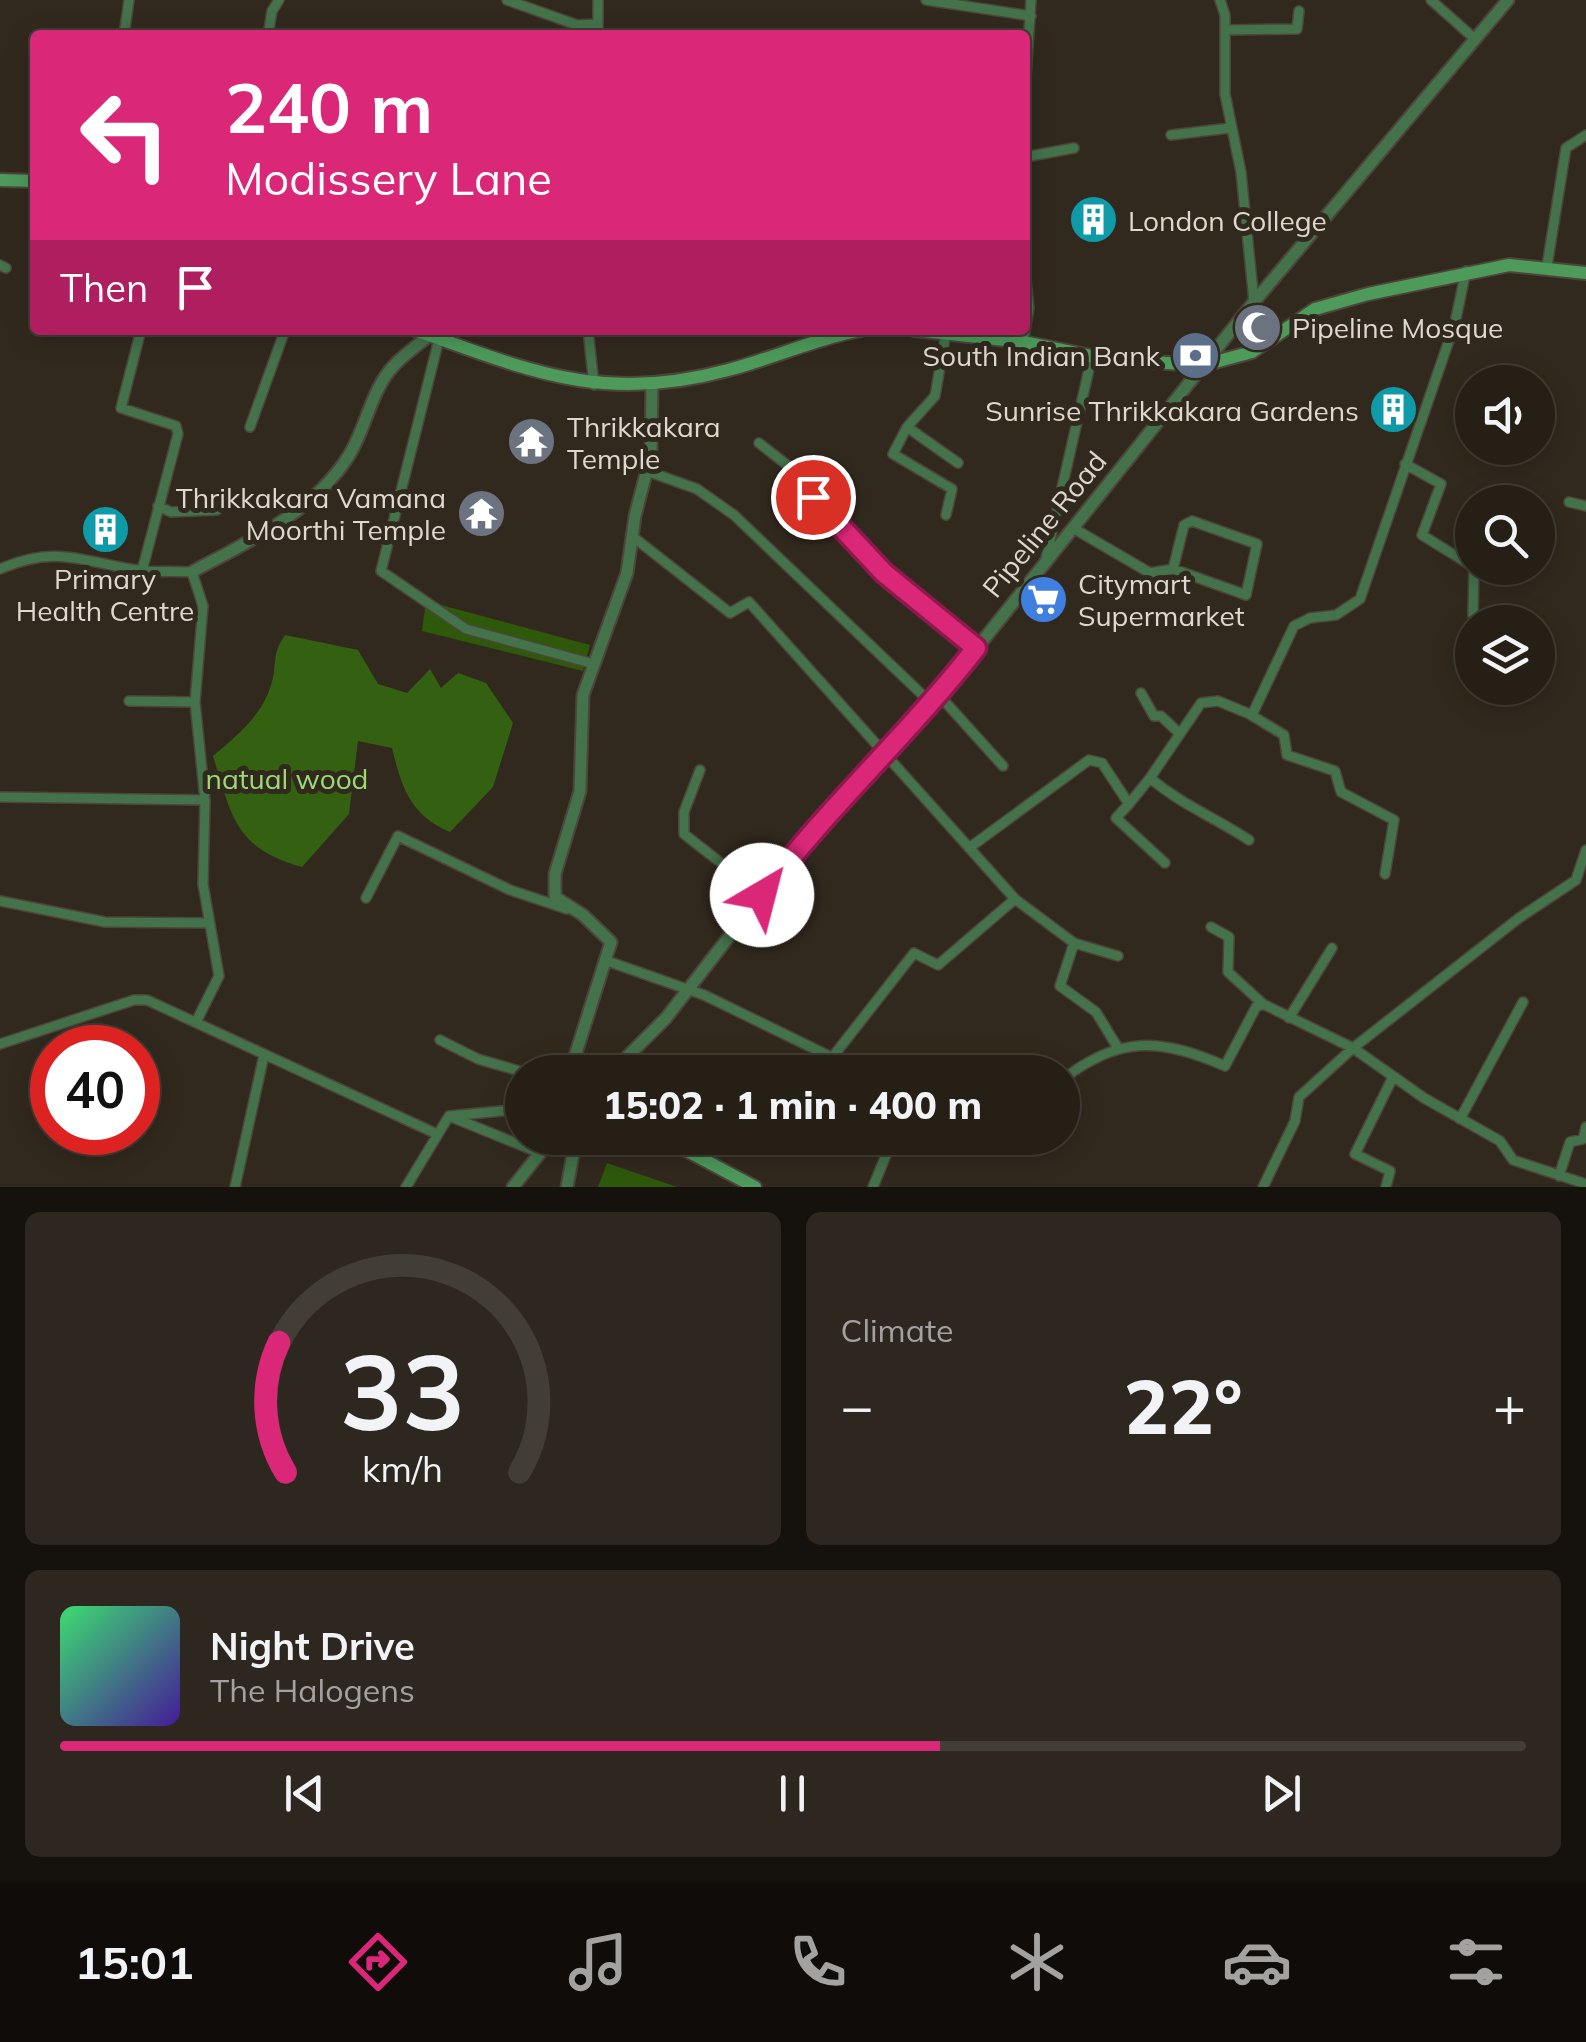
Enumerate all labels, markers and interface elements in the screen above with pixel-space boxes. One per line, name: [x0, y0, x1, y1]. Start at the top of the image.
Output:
text: 240 m: [225, 63, 433, 151]
icon: left: [60, 70, 190, 200]
text: Modissery Lane: [225, 150, 552, 206]
building icon: London College: [1067, 194, 1119, 246]
place label: London College: [1128, 203, 1327, 238]
icon: arrive: [168, 260, 223, 315]
text: Then: [60, 264, 148, 312]
mosque icon: Pipeline Mosque: [1231, 301, 1283, 353]
place label: Pipeline Mosque: [1292, 310, 1503, 345]
bank icon: South Indian Bank: [1169, 329, 1221, 381]
place label: South Indian Bank: [923, 338, 1161, 373]
map controls: [1455, 365, 1555, 705]
button: sound: [1455, 365, 1555, 465]
building icon: Sunrise Thrikkakara Gardens: [1368, 384, 1420, 436]
place label: Sunrise Thrikkakara Gardens: [985, 393, 1359, 428]
place label: Thrikkakara Temple: [567, 409, 721, 476]
temple icon: Thrikkakara Temple: [506, 416, 558, 468]
street label: Pipeline Road: [974, 444, 1114, 604]
pin: [771, 455, 856, 540]
icon: arrive: [786, 470, 841, 525]
place label: Thrikkakara Vamana Moorthi Temple: [176, 480, 446, 547]
button: search: [1455, 485, 1555, 585]
temple icon: Thrikkakara Vamana Moorthi Temple: [455, 487, 507, 539]
building icon: Primary Health Centre: [79, 504, 131, 556]
place label: Primary Health Centre: [16, 561, 194, 628]
place label: Citymart Supermarket: [1078, 566, 1245, 633]
supermarket icon: Citymart Supermarket: [1017, 573, 1069, 625]
button: layers: [1455, 605, 1555, 705]
park label: natual wood: [206, 761, 368, 796]
position arrow: [710, 843, 814, 947]
speed limit sign: 40: [30, 1025, 160, 1155]
text: 15:02 · 1 min · 400 m: [603, 1081, 982, 1129]
text: Climate: [841, 1310, 953, 1350]
text: 33: [340, 1325, 465, 1456]
text: 22°: [1124, 1359, 1243, 1453]
text: −: [841, 1371, 874, 1440]
text: +: [1493, 1371, 1526, 1440]
text: km/h: [362, 1446, 443, 1491]
text: Night Drive: [210, 1622, 415, 1670]
text: The Halogens: [210, 1670, 415, 1710]
icon: previous: [277, 1766, 332, 1821]
icon: pause: [765, 1766, 820, 1821]
icon: next: [1254, 1766, 1309, 1821]
icon: directions: [343, 1927, 413, 1997]
icon: music: [563, 1927, 633, 1997]
icon: phone: [783, 1927, 853, 1997]
icon: climate: [1002, 1927, 1072, 1997]
icon: car: [1222, 1927, 1292, 1997]
icon: filters: [1441, 1927, 1511, 1997]
text: 15:01: [75, 1934, 194, 1990]

